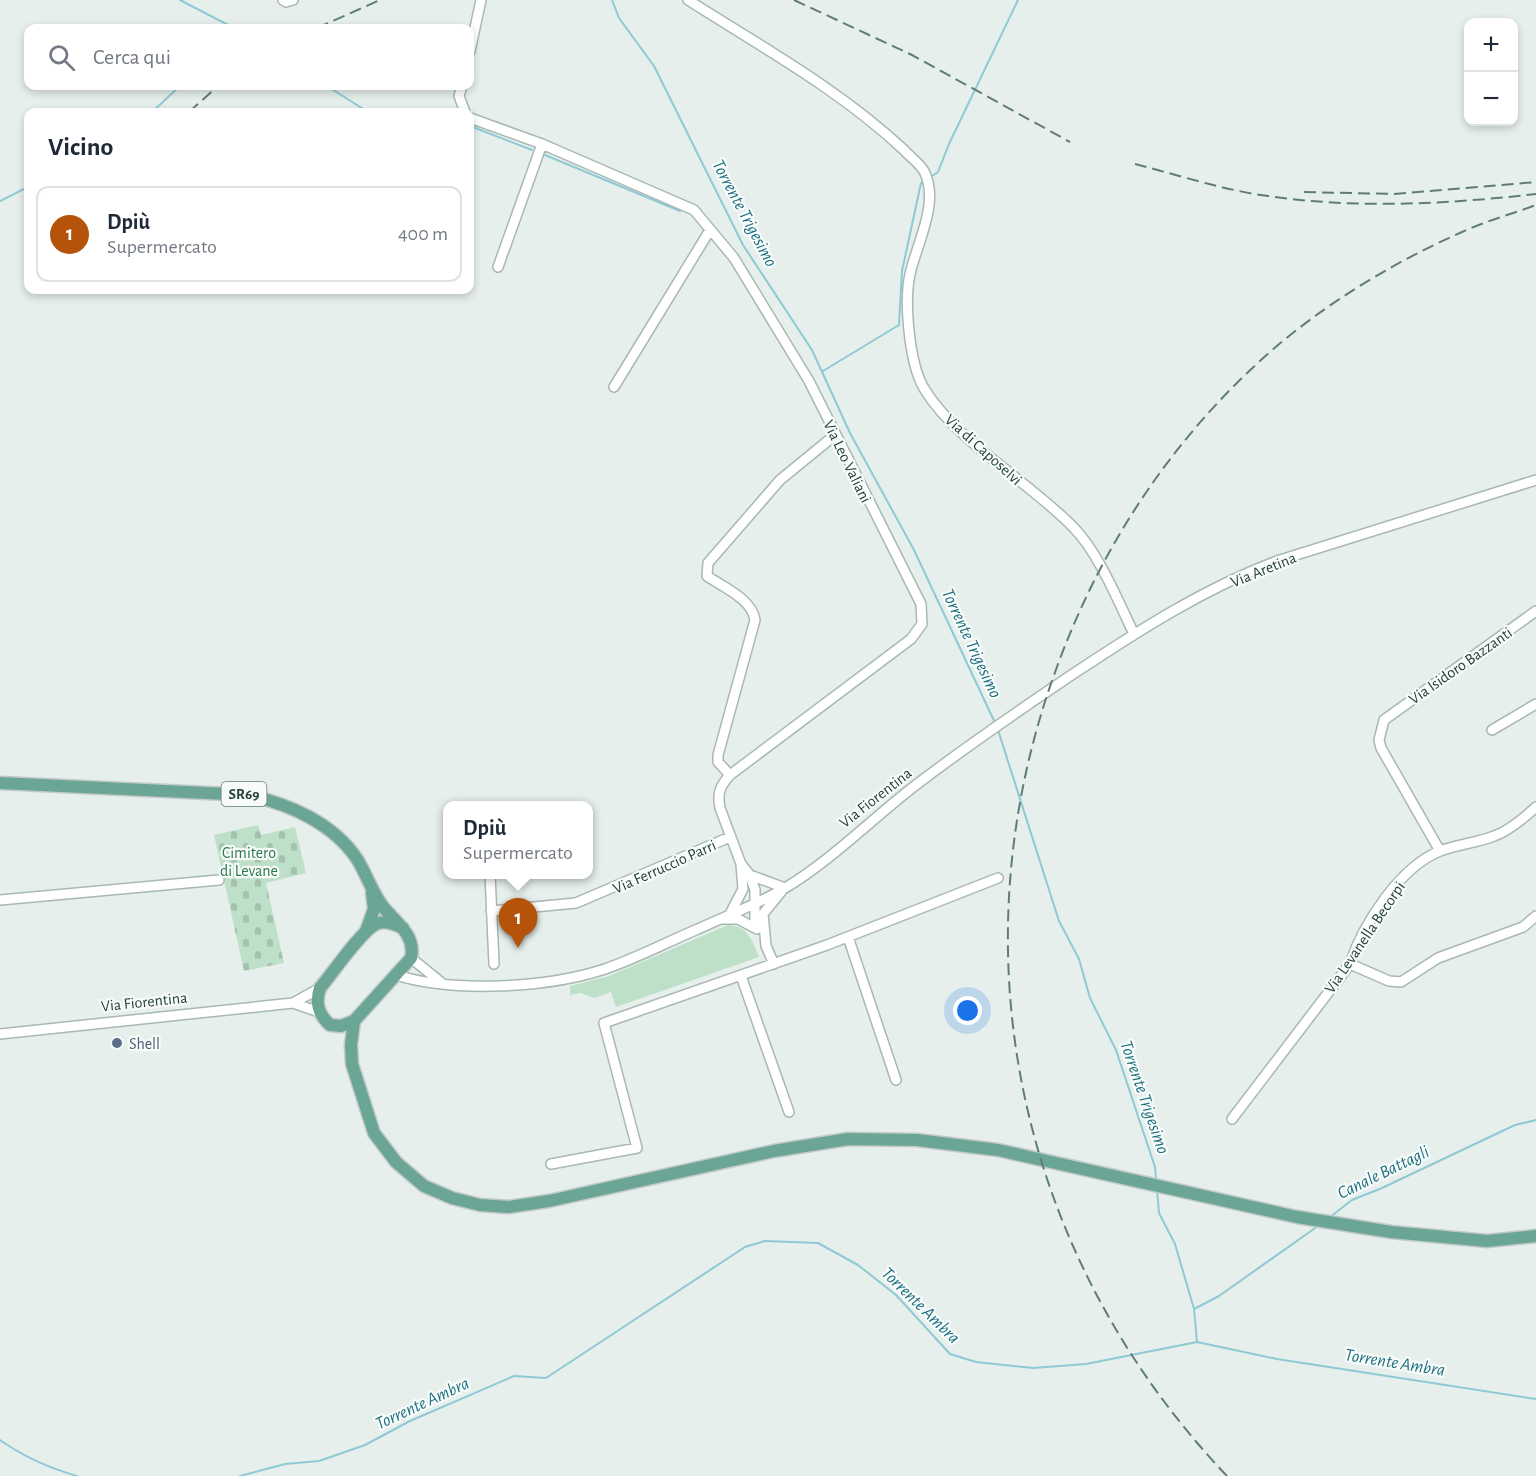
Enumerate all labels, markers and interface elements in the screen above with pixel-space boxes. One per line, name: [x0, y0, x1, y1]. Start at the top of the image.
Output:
map controls: [1464, 18, 1518, 126]
button: +: [1464, 18, 1518, 72]
search box: [24, 24, 474, 90]
icon: search: [45, 41, 78, 74]
text: Cerca qui: [93, 46, 171, 68]
button: −: [1464, 72, 1518, 126]
text: Vicino: [48, 134, 113, 160]
water label: Torrente Trigesimo: [708, 157, 780, 270]
text: Dpiù: [107, 211, 150, 233]
text: 1: [66, 224, 73, 244]
text: 400 m: [398, 224, 448, 244]
text: Supermercato: [107, 237, 217, 257]
street label: Via di Caposelvi: [942, 411, 1025, 488]
street label: Via Leo Valiani: [820, 417, 874, 505]
street label: Via Aretina: [1228, 550, 1298, 590]
water label: Torrente Trigesimo: [938, 586, 1004, 701]
street label: Via Isidoro Bazzanti: [1406, 624, 1515, 707]
street label: Via Fiorentina: [836, 765, 915, 831]
road number: SR69: [222, 782, 266, 806]
popup: [443, 801, 593, 879]
text: Dpiù: [463, 817, 506, 839]
street label: Via Ferruccio Parri: [610, 837, 718, 897]
text: Supermercato: [463, 843, 573, 863]
park label: Cimitero di Levane: [220, 845, 278, 879]
street label: Via Levanella Becorpi: [1322, 879, 1408, 996]
pin: 1: [498, 898, 538, 948]
street label: Via Fiorentina: [100, 989, 188, 1014]
your location: [953, 996, 982, 1025]
marker: Shell: [110, 1036, 124, 1050]
place label: Shell: [129, 1036, 160, 1052]
water label: Torrente Trigesimo: [1116, 1038, 1172, 1156]
water label: Canale Battagli: [1335, 1143, 1432, 1203]
water label: Torrente Ambra: [878, 1264, 963, 1347]
water label: Torrente Ambra: [1343, 1346, 1446, 1380]
water label: Torrente Ambra: [373, 1374, 472, 1433]

